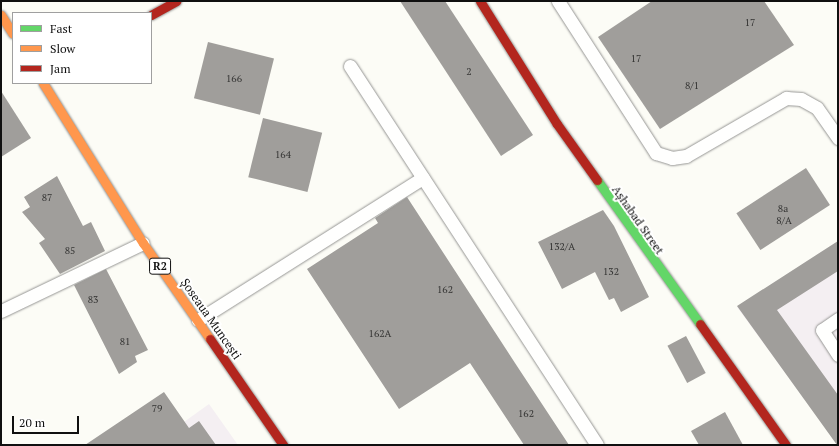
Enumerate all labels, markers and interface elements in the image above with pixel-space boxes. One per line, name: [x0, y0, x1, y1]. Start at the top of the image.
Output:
legend: [12, 12, 152, 84]
house number: 17: [745, 17, 755, 29]
text: Fast: [50, 21, 72, 36]
text: Slow: [50, 41, 75, 56]
house number: 17: [631, 53, 641, 65]
text: Jam: [50, 61, 71, 76]
house number: 2: [466, 66, 472, 78]
house number: 166: [226, 73, 242, 85]
house number: 8/1: [685, 80, 699, 92]
house number: 164: [275, 149, 291, 161]
street label: Așhabad Street: [609, 183, 667, 257]
house number: 87: [42, 192, 52, 204]
house number: 8a: [778, 203, 788, 215]
house number: 8/A: [776, 215, 792, 227]
house number: 132/A: [549, 241, 575, 253]
house number: 85: [65, 245, 75, 257]
road number: R2: [149, 257, 171, 275]
house number: 132: [603, 266, 619, 278]
street label: Șoseaua Muncești: [178, 276, 244, 362]
house number: 162: [437, 284, 453, 296]
house number: 83: [88, 294, 98, 306]
house number: 162A: [369, 328, 391, 340]
house number: 81: [120, 336, 130, 348]
house number: 79: [152, 403, 162, 415]
scale bar: [14, 408, 81, 434]
house number: 162: [518, 408, 534, 420]
text: 20 m: [19, 415, 45, 430]

